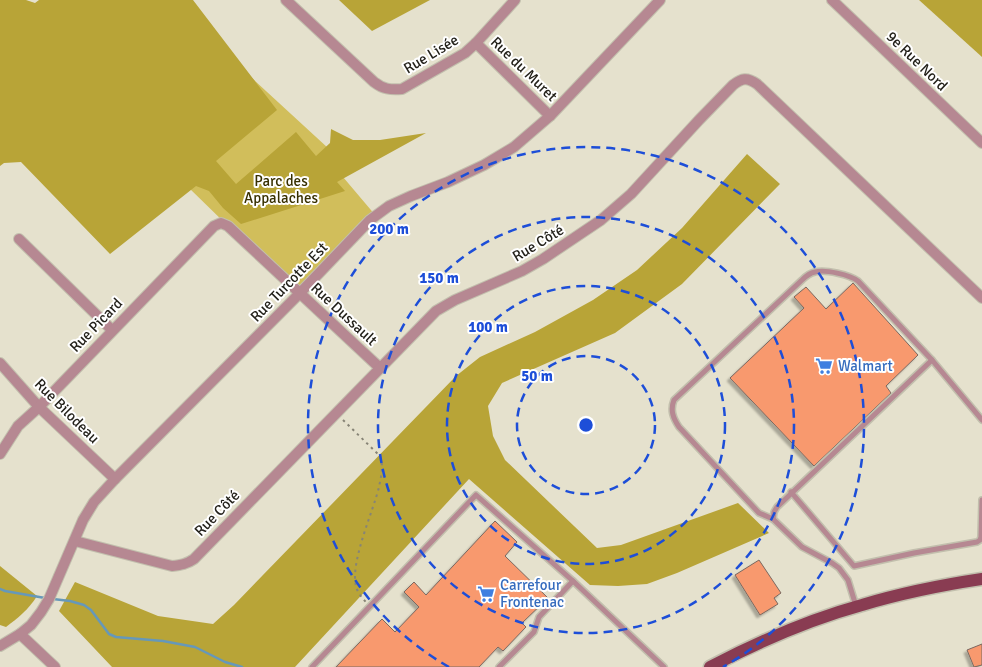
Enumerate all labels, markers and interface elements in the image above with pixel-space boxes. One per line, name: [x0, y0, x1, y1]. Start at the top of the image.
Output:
street label: 9e Rue Nord: [883, 27, 951, 95]
street label: Rue Lisée: [400, 31, 462, 77]
street label: Rue du Muret: [487, 33, 561, 105]
park label: Parc des Appalaches: [244, 172, 318, 207]
text: 200 m: [369, 220, 409, 238]
street label: Rue Côté: [509, 221, 567, 265]
street label: Rue Turcotte Est: [247, 239, 331, 325]
text: 150 m: [419, 269, 459, 287]
street label: Rue Dussault: [307, 279, 381, 349]
street label: Rue Picard: [66, 294, 126, 356]
text: 100 m: [468, 318, 508, 336]
supermarket icon: Walmart: [814, 356, 834, 376]
place label: Walmart: [838, 357, 893, 375]
text: 50 m: [521, 367, 553, 385]
street label: Rue Bilodeau: [31, 375, 103, 447]
centre of rings: [577, 416, 595, 434]
street label: Rue Côté: [191, 486, 243, 540]
place label: Carrefour Frontenac: [500, 576, 564, 611]
supermarket icon: Carrefour Frontenac: [476, 584, 496, 604]

